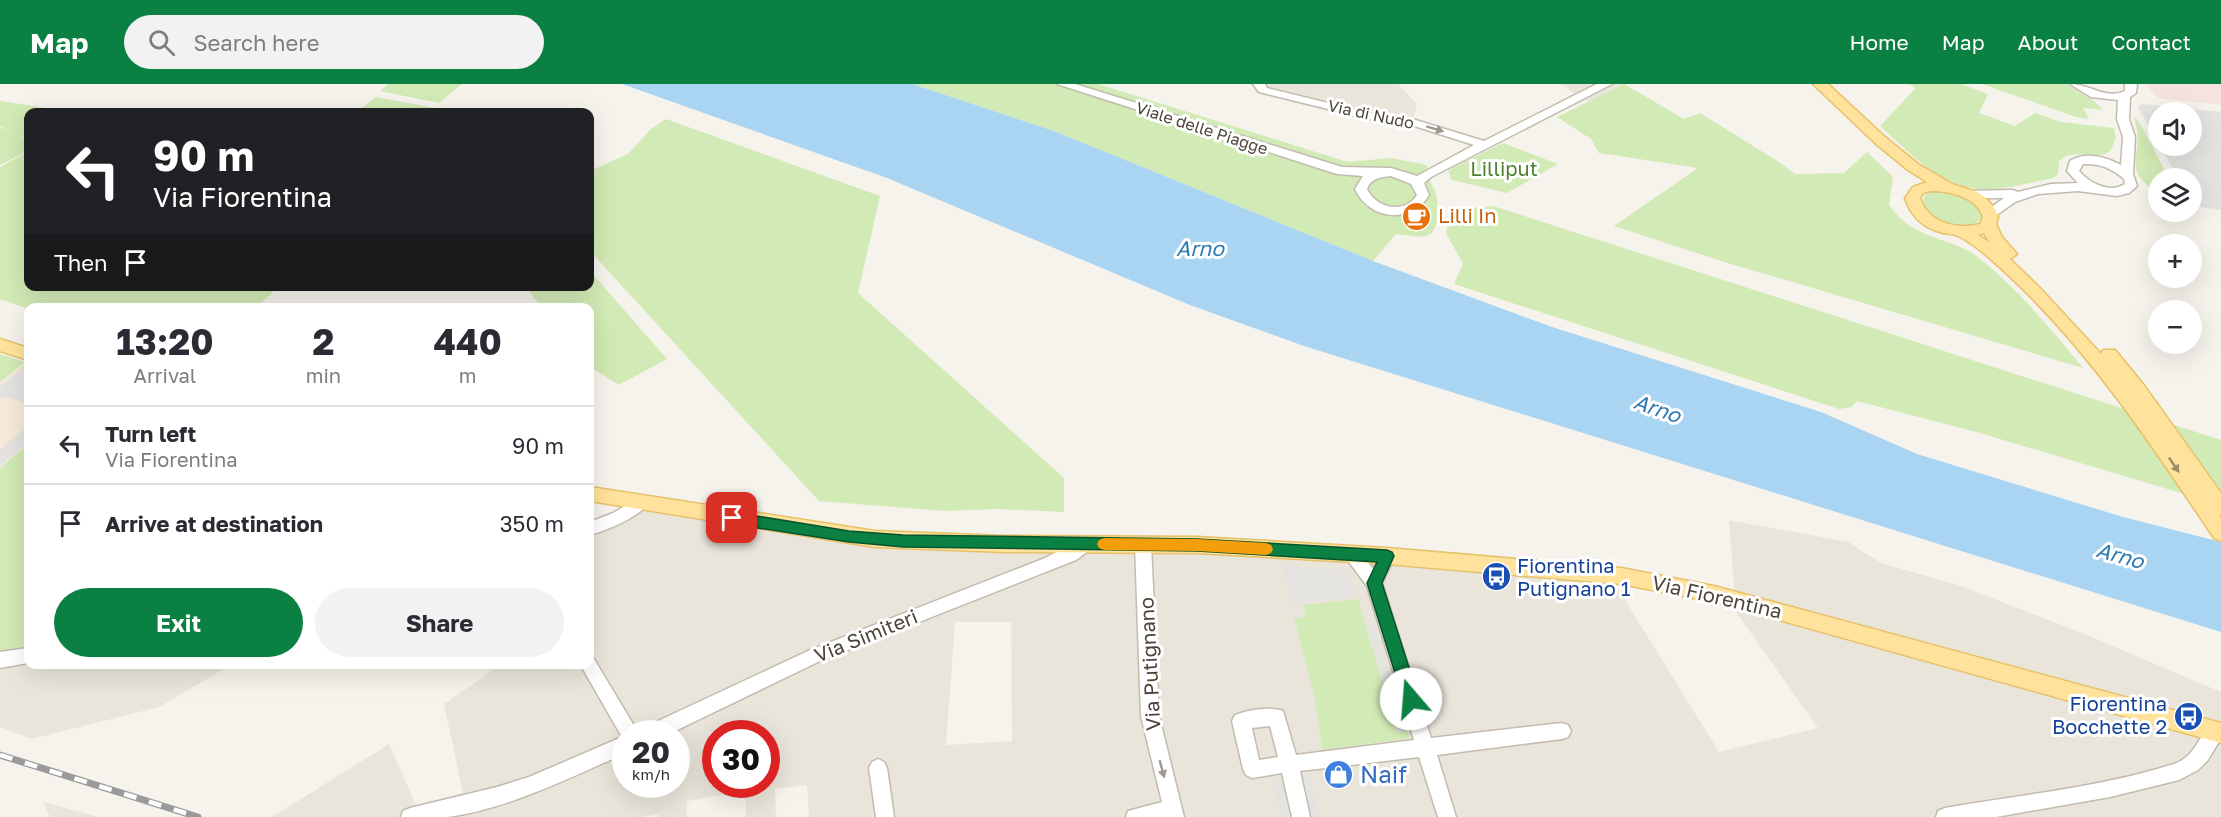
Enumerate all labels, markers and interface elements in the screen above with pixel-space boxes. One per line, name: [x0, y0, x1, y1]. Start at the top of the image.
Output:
search box: [124, 15, 544, 69]
text: Map: [30, 26, 88, 59]
icon: search: [145, 26, 178, 59]
text: Search here: [193, 29, 319, 56]
text: Home: [1849, 29, 1909, 55]
text: Map: [1942, 29, 1985, 55]
text: About: [2018, 29, 2078, 55]
text: Contact: [2111, 29, 2191, 55]
street label: Via di Nudo: [1326, 95, 1416, 133]
street label: Viale delle Piagge: [1134, 97, 1270, 159]
map controls: [2148, 102, 2202, 354]
button: sound: [2148, 102, 2202, 156]
one-way arrow: [1426, 125, 1444, 134]
text: 90 m: [153, 130, 254, 180]
icon: left: [54, 132, 132, 210]
park label: Lilliput: [1470, 156, 1538, 180]
button: layers: [2148, 168, 2202, 222]
text: Via Fiorentina: [153, 181, 332, 213]
cafe icon: Lilli In: [1401, 200, 1433, 232]
place label: Lilli In: [1438, 203, 1497, 227]
button: +: [2148, 234, 2202, 288]
water label: Arno: [1176, 235, 1225, 261]
icon: arrive: [119, 246, 152, 279]
text: Then: [54, 249, 107, 276]
button: −: [2148, 300, 2202, 354]
text: 13:20: [116, 320, 214, 363]
text: 2: [313, 320, 334, 363]
text: 440: [433, 320, 502, 363]
text: Arrival: [134, 363, 196, 387]
text: min: [306, 363, 341, 387]
text: m: [459, 363, 476, 387]
water label: Arno: [1631, 388, 1685, 429]
text: Turn left: [105, 420, 196, 447]
icon: left: [54, 429, 87, 462]
text: 90 m: [512, 432, 564, 459]
text: Via Fiorentina: [105, 447, 238, 471]
one-way arrow: [2168, 456, 2180, 472]
pin: [706, 492, 757, 543]
icon: arrive: [715, 501, 748, 534]
icon: arrive: [54, 507, 87, 540]
text: Arrive at destination: [105, 510, 323, 537]
text: 350 m: [500, 510, 564, 537]
water label: Arno: [2094, 536, 2148, 575]
place label: Fiorentina Putignano 1: [1517, 553, 1631, 600]
bus stop icon: Fiorentina Putignano 1: [1480, 561, 1512, 593]
street label: Via Fiorentina: [1650, 569, 1785, 623]
button: Exit: [54, 588, 303, 657]
button: Share: [315, 588, 564, 657]
street label: Via Putignano: [1134, 597, 1164, 732]
street label: Via Simiteri: [811, 604, 921, 667]
position arrow: [1379, 667, 1443, 731]
place label: Fiorentina Bocchette 2: [2052, 691, 2167, 738]
bus stop icon: Fiorentina Bocchette 2: [2172, 700, 2204, 732]
speed limit sign: 30: [702, 720, 780, 798]
text: 20: [632, 734, 670, 770]
shop icon: Naif: [1323, 759, 1355, 791]
place label: Naif: [1360, 759, 1407, 788]
one-way arrow: [1158, 760, 1167, 778]
text: km/h: [632, 765, 670, 783]

